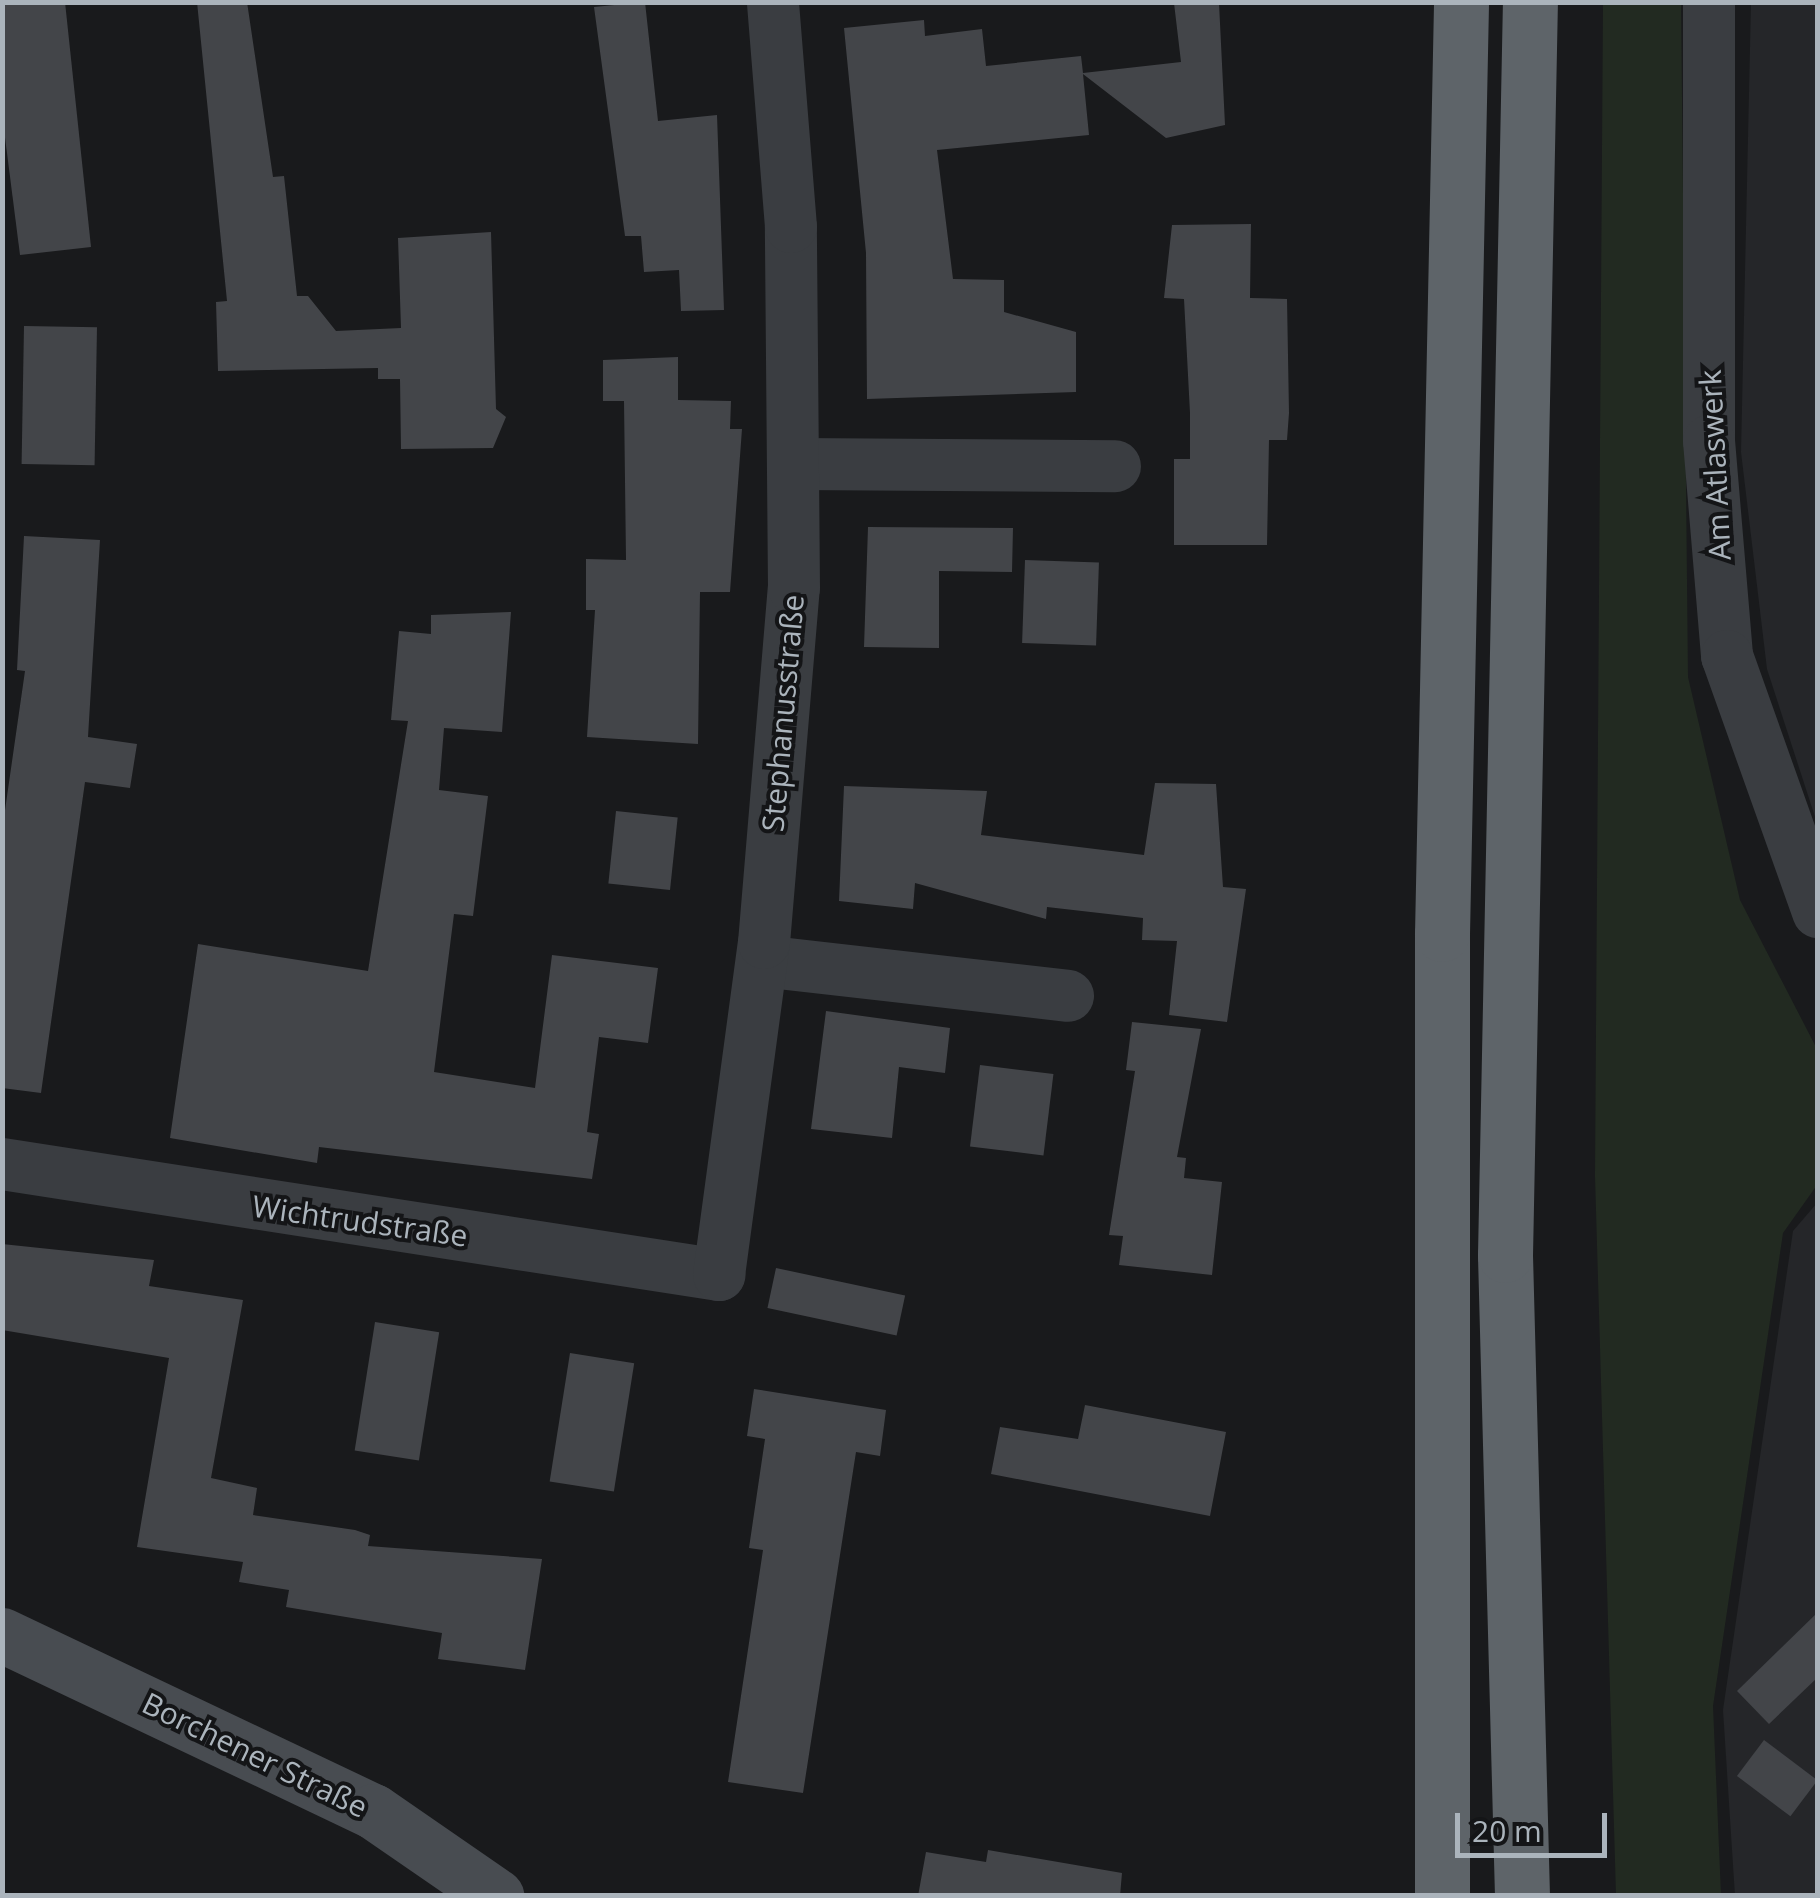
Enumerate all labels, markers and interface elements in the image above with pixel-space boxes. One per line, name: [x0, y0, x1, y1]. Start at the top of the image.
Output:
street label: Am Atlaswerk: [1692, 369, 1738, 561]
street label: Stephanusstraße: [755, 593, 811, 833]
street label: Wichtrudstraße: [250, 1188, 470, 1254]
street label: Borchener Straße: [136, 1685, 374, 1825]
scale bar: [1460, 1793, 1612, 1855]
text: 20 m: [1472, 1810, 1542, 1851]

